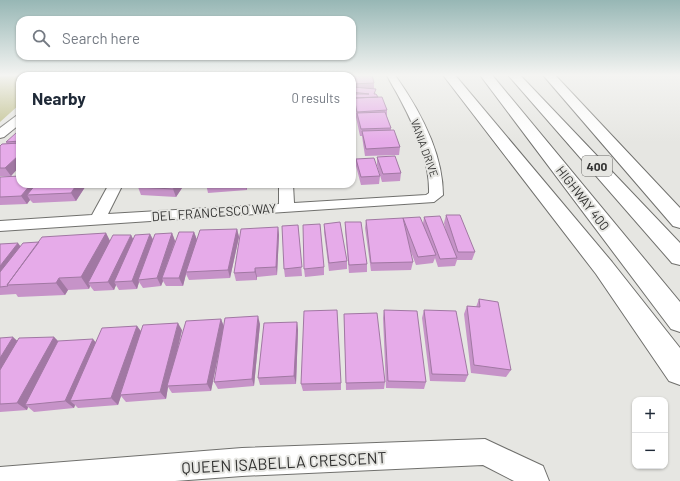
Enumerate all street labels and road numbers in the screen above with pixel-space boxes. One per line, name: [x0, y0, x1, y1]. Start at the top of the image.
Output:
street label: VANIA DRIVE: [409, 117, 442, 179]
road number: 400: [582, 156, 612, 176]
street label: HIGHWAY 400: [553, 163, 613, 233]
street label: DEL FRANCESCO WAY: [151, 200, 277, 224]
street label: QUEEN ISABELLA CRESCENT: [181, 447, 387, 477]

